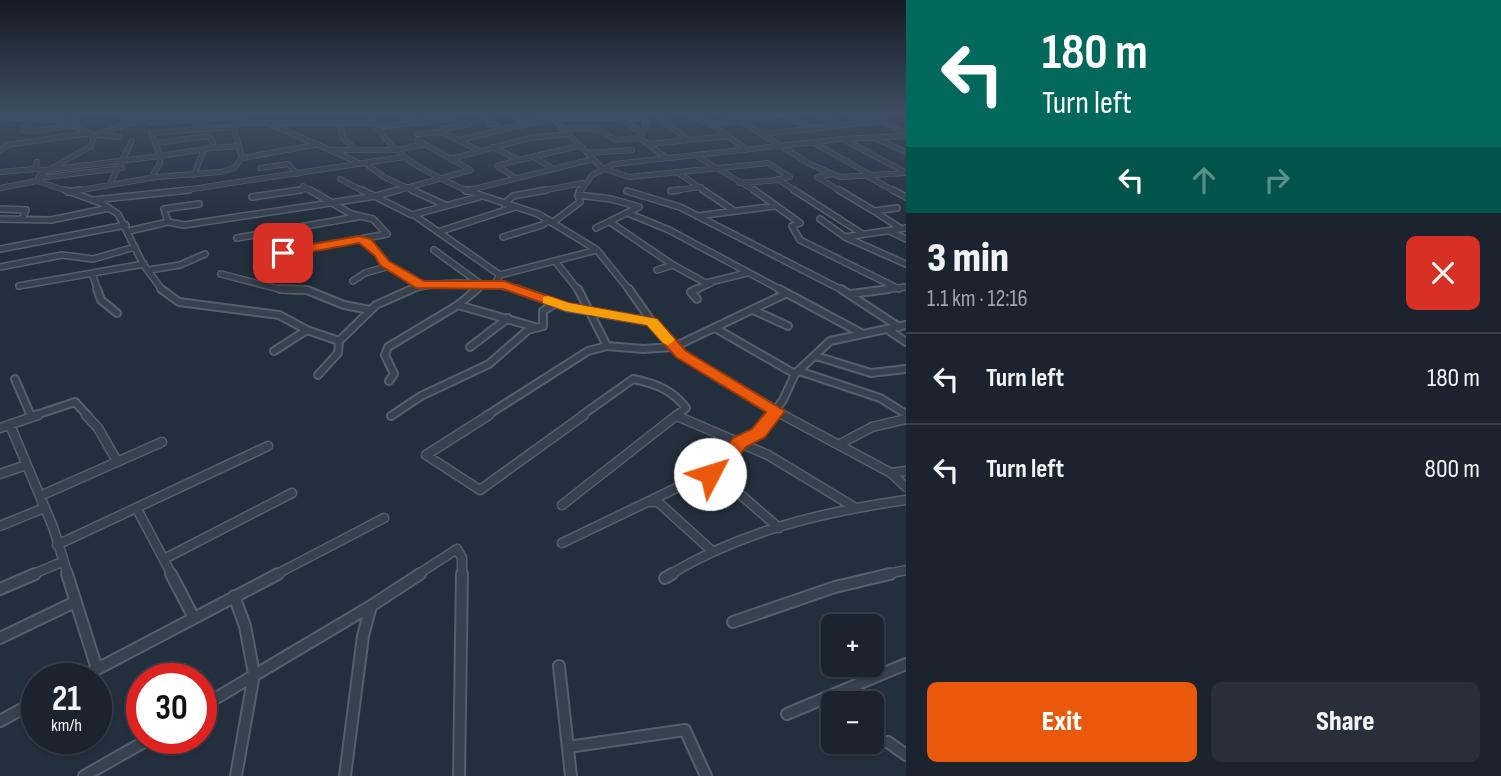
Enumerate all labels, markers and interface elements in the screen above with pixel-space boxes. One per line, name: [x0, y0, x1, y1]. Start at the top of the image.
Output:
text: 180 m: [1042, 24, 1148, 83]
icon: left: [927, 28, 1018, 119]
text: Turn left: [1042, 84, 1132, 123]
icon: left: [1112, 161, 1150, 199]
icon: ahead: [1185, 161, 1223, 199]
icon: right: [1258, 161, 1296, 199]
pin: [253, 223, 313, 283]
text: 3 min: [927, 233, 1009, 284]
icon: arrive: [264, 234, 302, 272]
button: close: [1406, 236, 1480, 310]
text: 1.1 km · 12:16: [927, 285, 1028, 313]
icon: left: [927, 360, 965, 398]
text: Turn left: [986, 363, 1064, 394]
text: 180 m: [1427, 363, 1480, 394]
position arrow: [673, 437, 747, 511]
icon: left: [927, 451, 965, 489]
text: Turn left: [986, 454, 1064, 485]
text: 800 m: [1425, 454, 1480, 485]
map controls: [821, 614, 884, 754]
button: +: [821, 614, 884, 677]
speed limit sign: 30: [126, 663, 217, 754]
text: 21: [52, 678, 81, 721]
button: Exit: [927, 682, 1197, 762]
button: Share: [1211, 682, 1480, 762]
button: −: [821, 691, 884, 754]
text: km/h: [51, 715, 82, 736]

